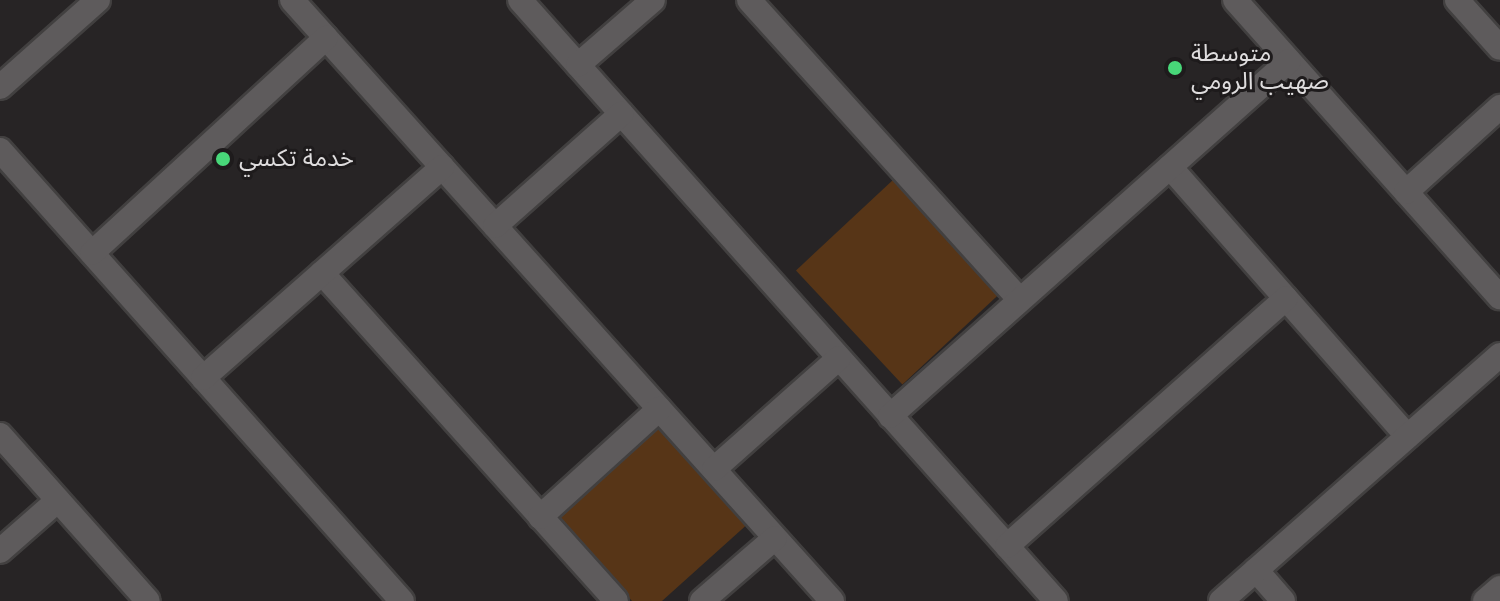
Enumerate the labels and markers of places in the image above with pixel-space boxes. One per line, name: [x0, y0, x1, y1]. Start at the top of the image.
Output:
place label: متوسطة صهيب الرومي: [1191, 40, 1329, 96]
marker: متوسطة صهيب الرومي: [1166, 59, 1184, 77]
place label: خدمة تكسي: [239, 145, 354, 173]
marker: خدمة تكسي: [214, 150, 232, 168]

